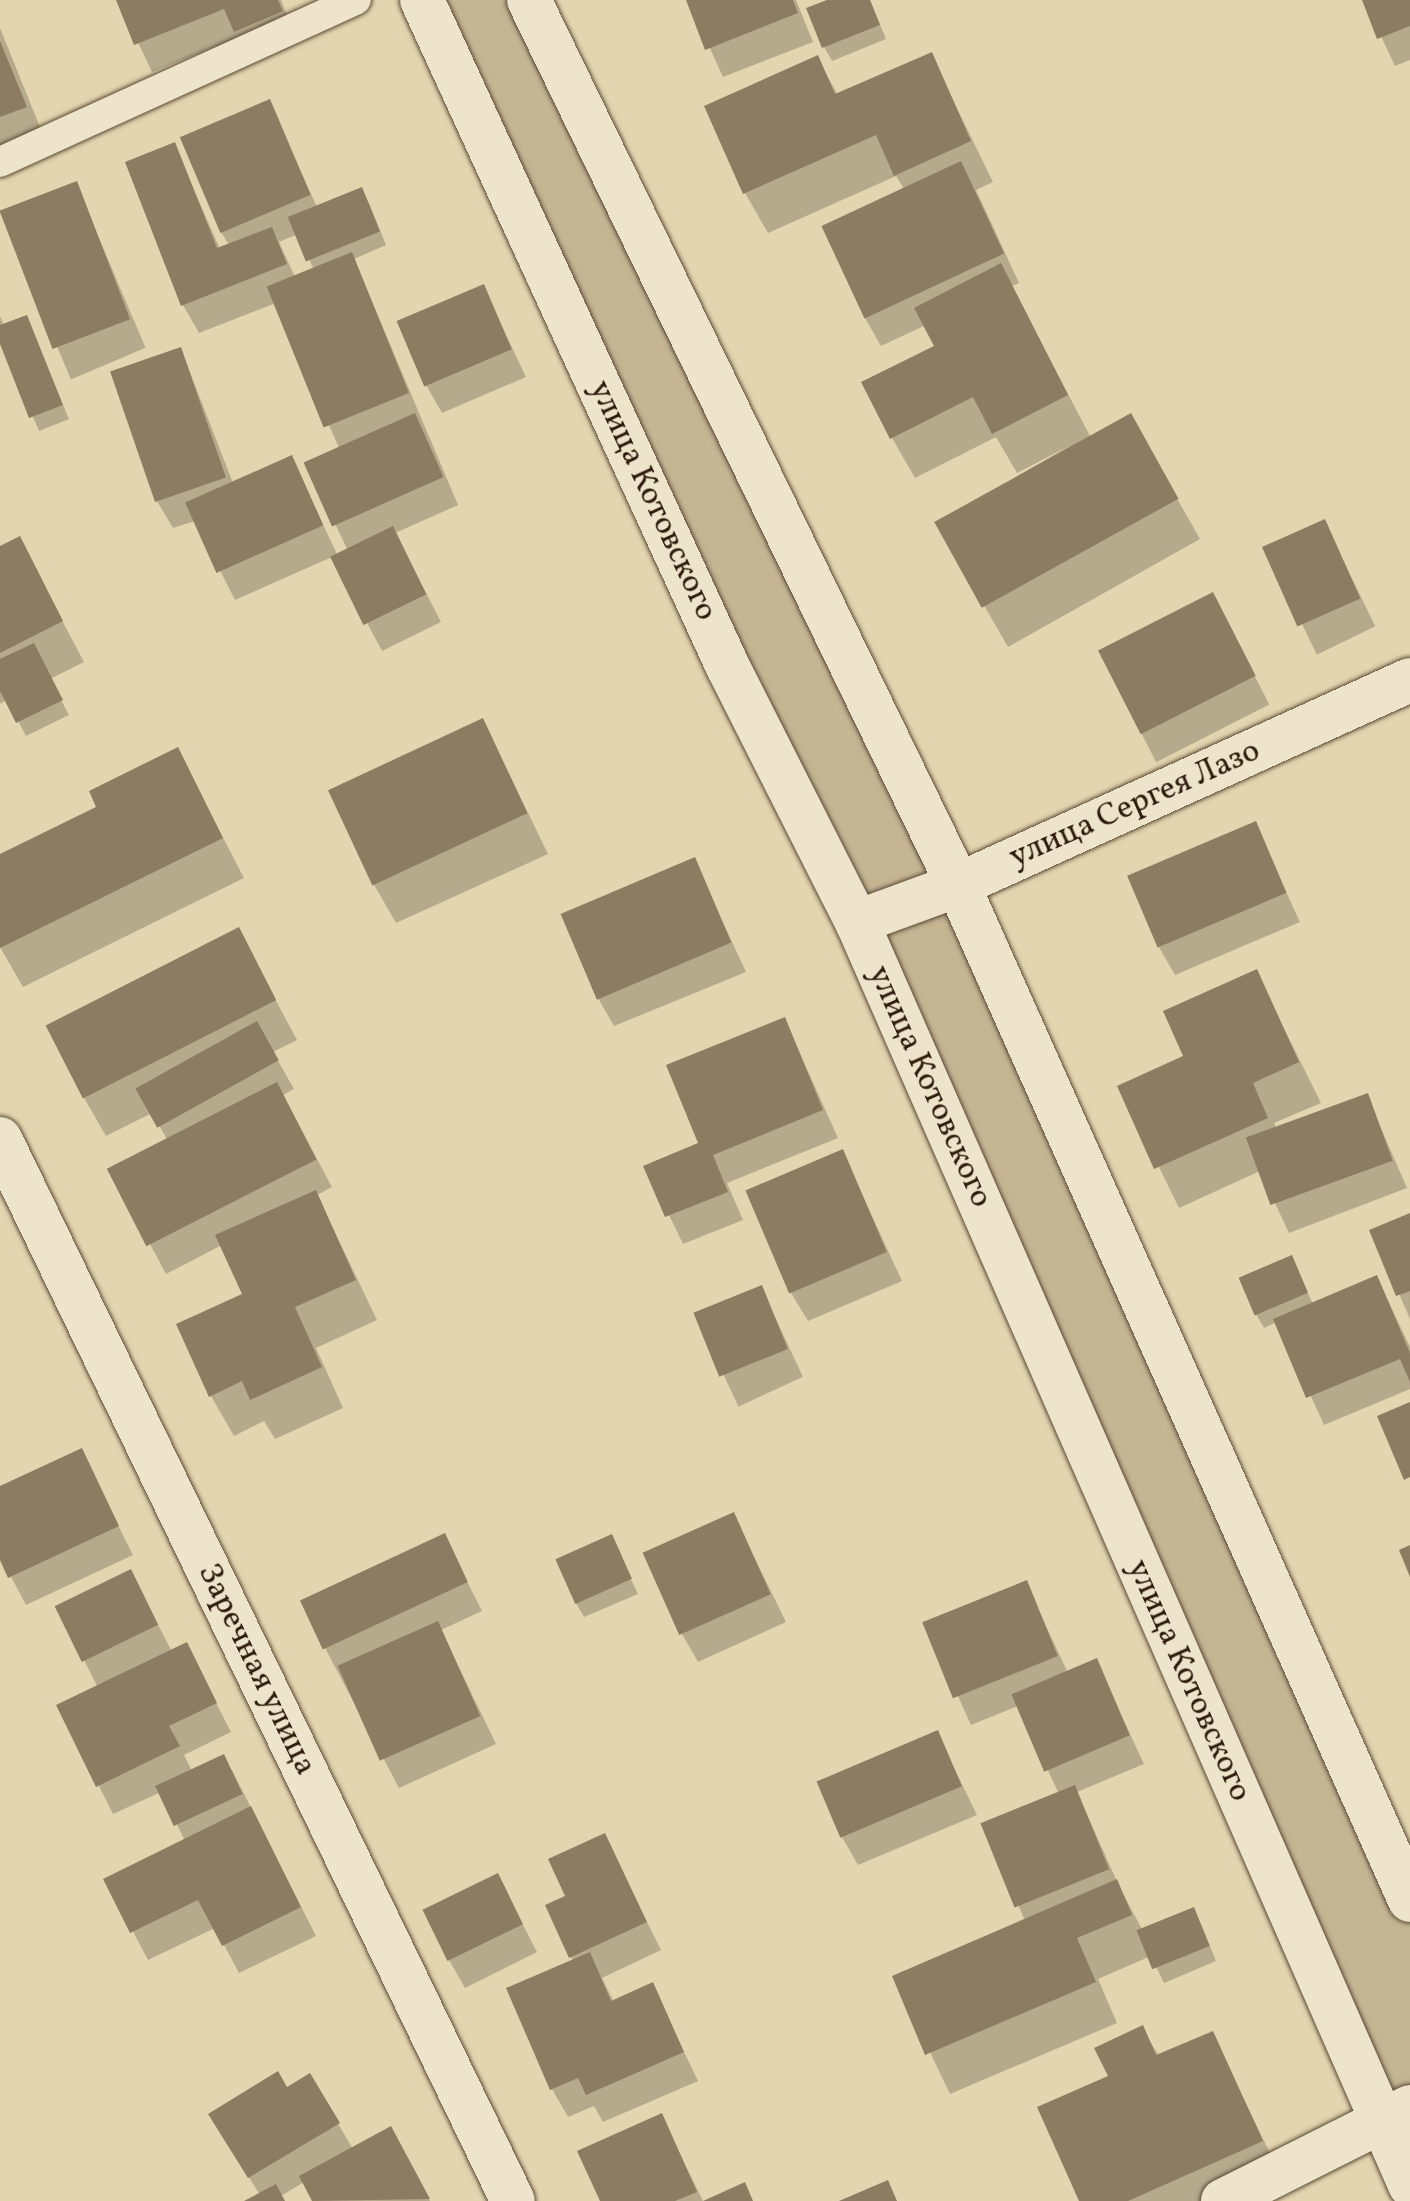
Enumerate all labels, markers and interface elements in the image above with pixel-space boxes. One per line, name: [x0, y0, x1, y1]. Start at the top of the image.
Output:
street label: улица Котовского: [580, 375, 724, 627]
street label: улица Сергея Лазо: [1004, 733, 1266, 877]
street label: улица Котовского: [858, 960, 1000, 1214]
street label: улица Котовского: [1117, 1554, 1259, 1808]
street label: Заречная улица: [188, 1558, 324, 1782]

